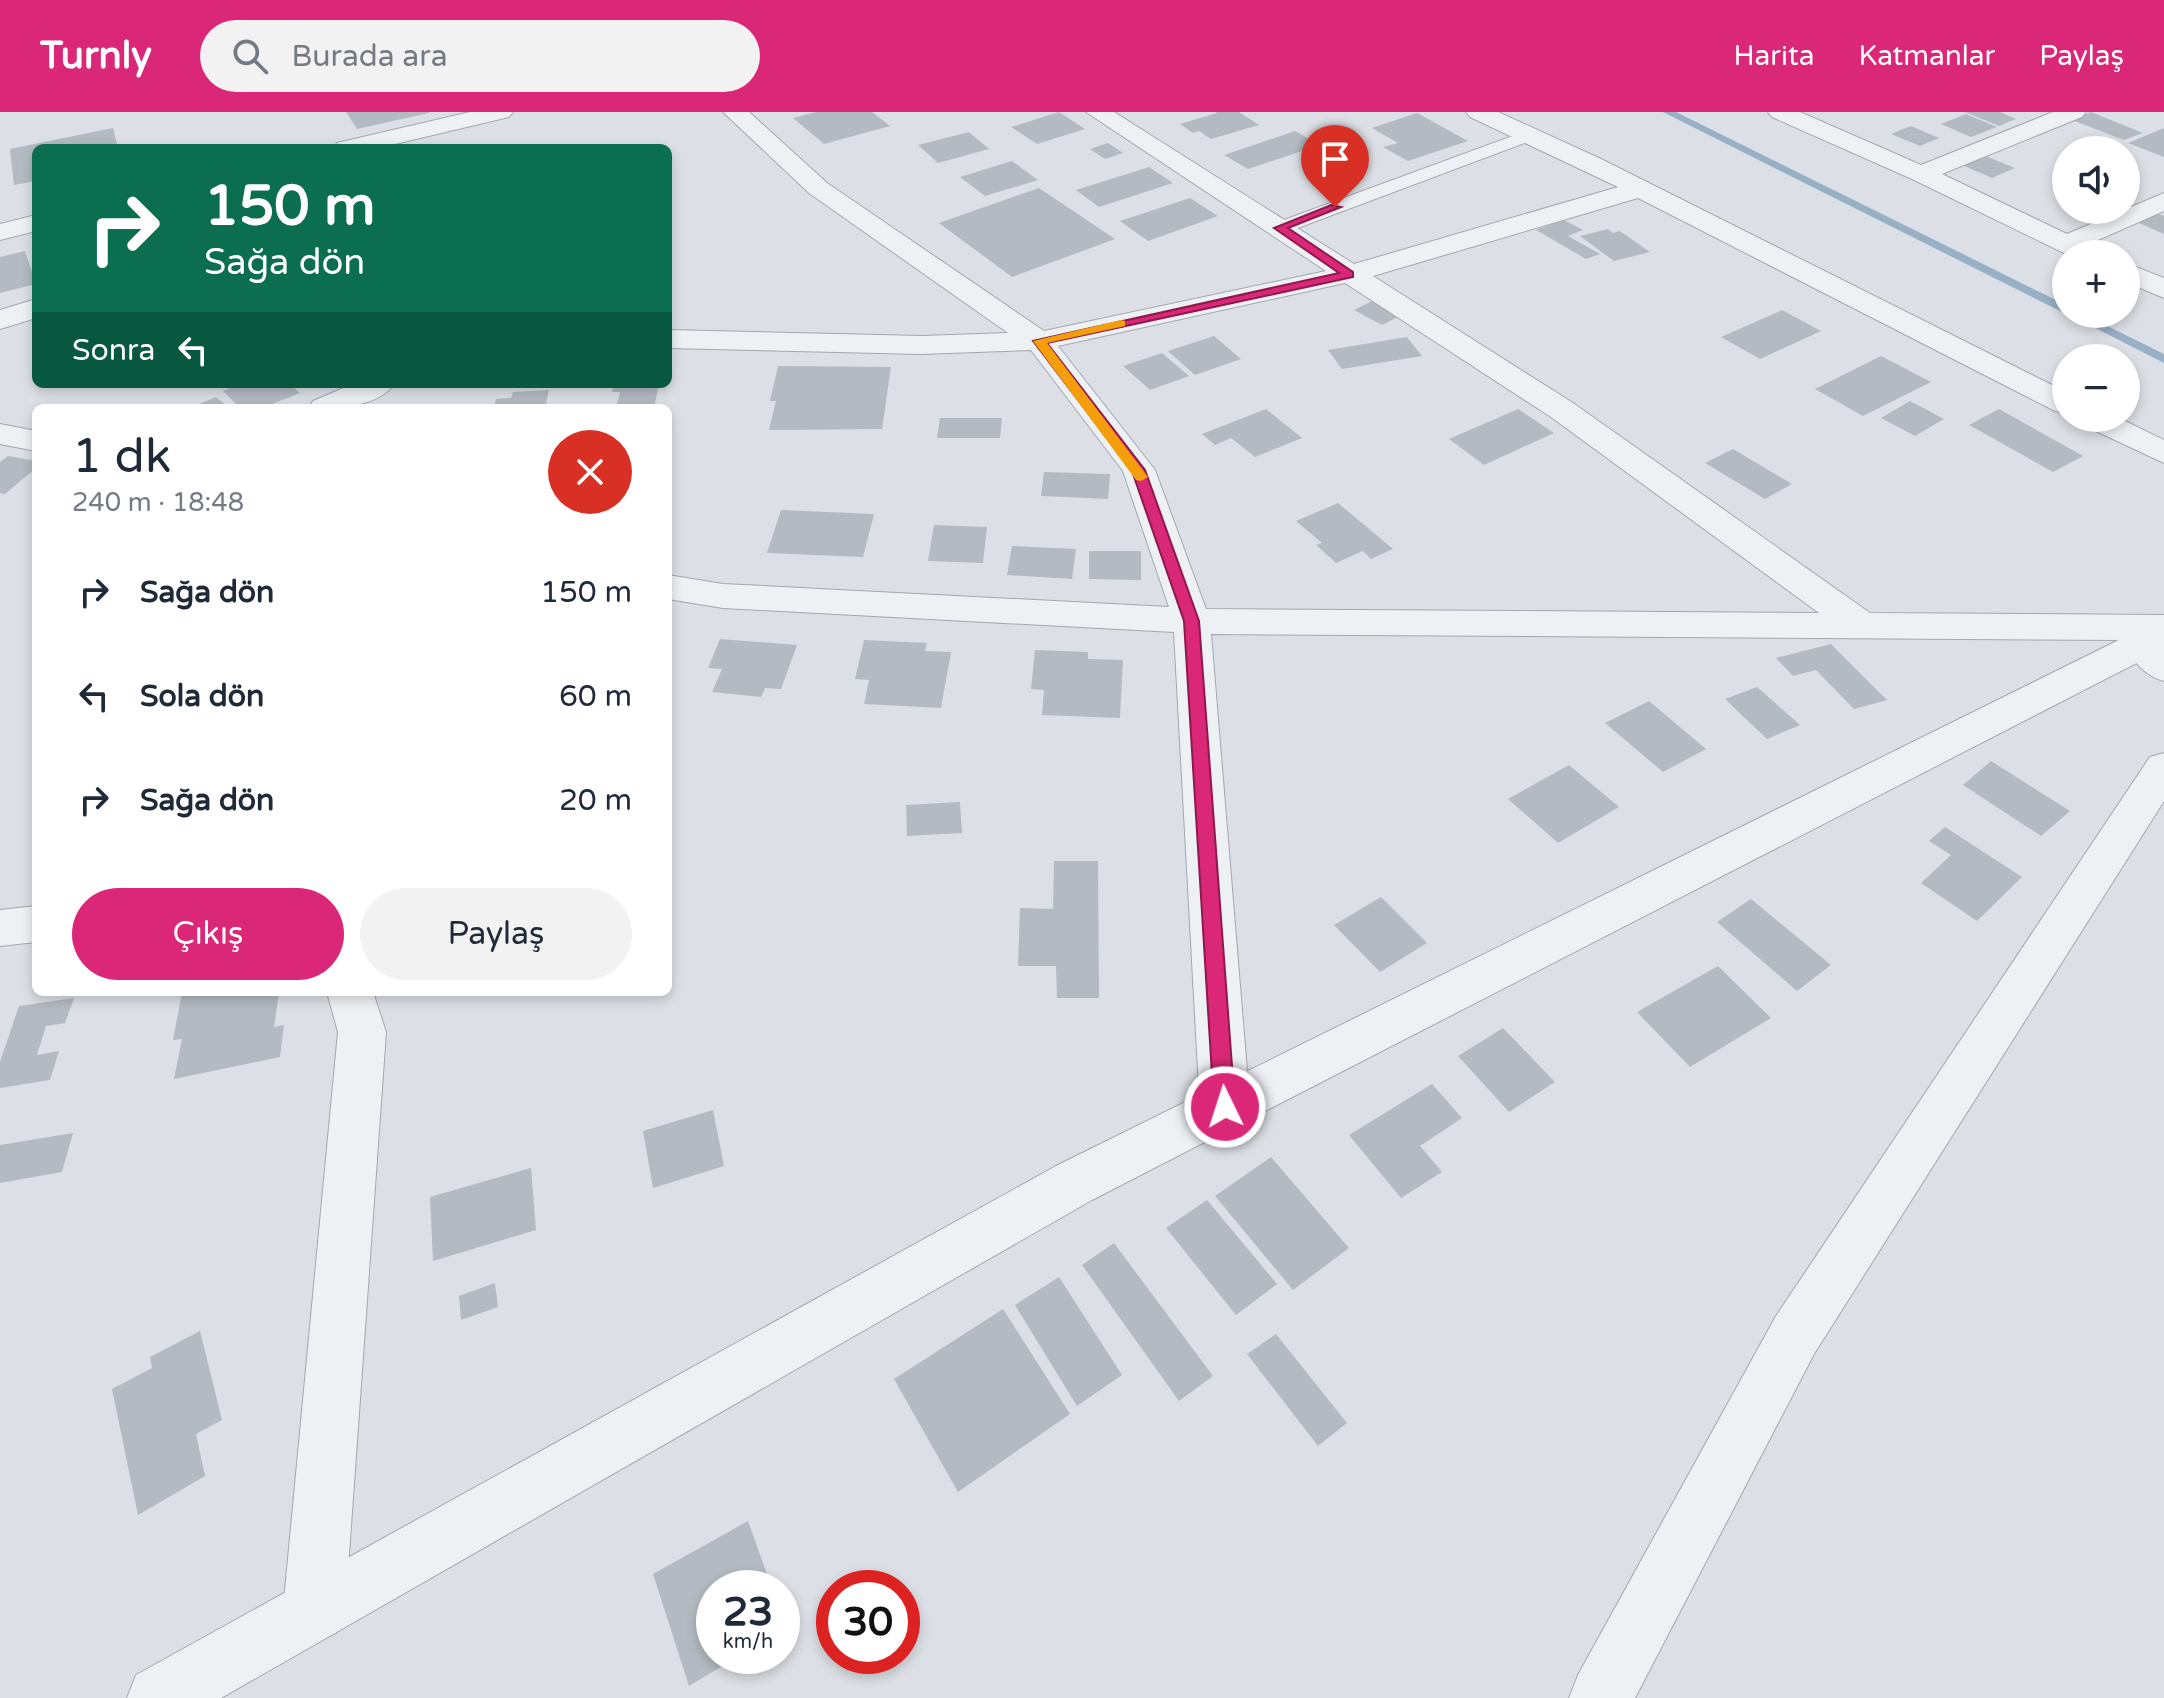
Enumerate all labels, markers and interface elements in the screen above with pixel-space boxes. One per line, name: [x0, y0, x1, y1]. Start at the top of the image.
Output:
search box: [200, 20, 760, 92]
text: Turnly: [40, 33, 152, 79]
icon: search: [228, 34, 272, 78]
text: Burada ara: [292, 38, 448, 75]
text: Harita: [1733, 39, 1814, 73]
text: Katmanlar: [1858, 39, 1995, 73]
text: Paylaş: [2039, 39, 2124, 73]
pin: [1301, 125, 1369, 207]
map controls: [2052, 136, 2140, 432]
button: sound: [2052, 136, 2140, 224]
icon: arrive: [1313, 137, 1357, 181]
text: 150 m: [204, 173, 375, 240]
icon: right: [72, 176, 176, 280]
button: +: [2052, 240, 2140, 328]
text: Sağa dön: [204, 241, 365, 284]
icon: left: [171, 328, 215, 372]
text: Sonra: [72, 332, 155, 369]
button: −: [2052, 344, 2140, 432]
text: 1 dk: [72, 428, 171, 486]
button: close: [548, 430, 632, 514]
text: 240 m · 18:48: [72, 487, 244, 518]
icon: right: [72, 570, 116, 614]
text: Sağa dön: [140, 574, 274, 611]
text: 150 m: [540, 574, 632, 611]
icon: left: [72, 674, 116, 718]
text: Sola dön: [140, 678, 264, 715]
text: 60 m: [559, 678, 632, 715]
icon: right: [72, 778, 116, 822]
text: Sağa dön: [140, 782, 274, 819]
text: 20 m: [559, 782, 632, 819]
button: Çıkış: [72, 888, 344, 980]
button: Paylaş: [360, 888, 632, 980]
position arrow: [1183, 1065, 1267, 1149]
speed limit sign: 30: [816, 1570, 920, 1674]
text: 23: [723, 1588, 773, 1636]
text: km/h: [723, 1630, 773, 1654]

